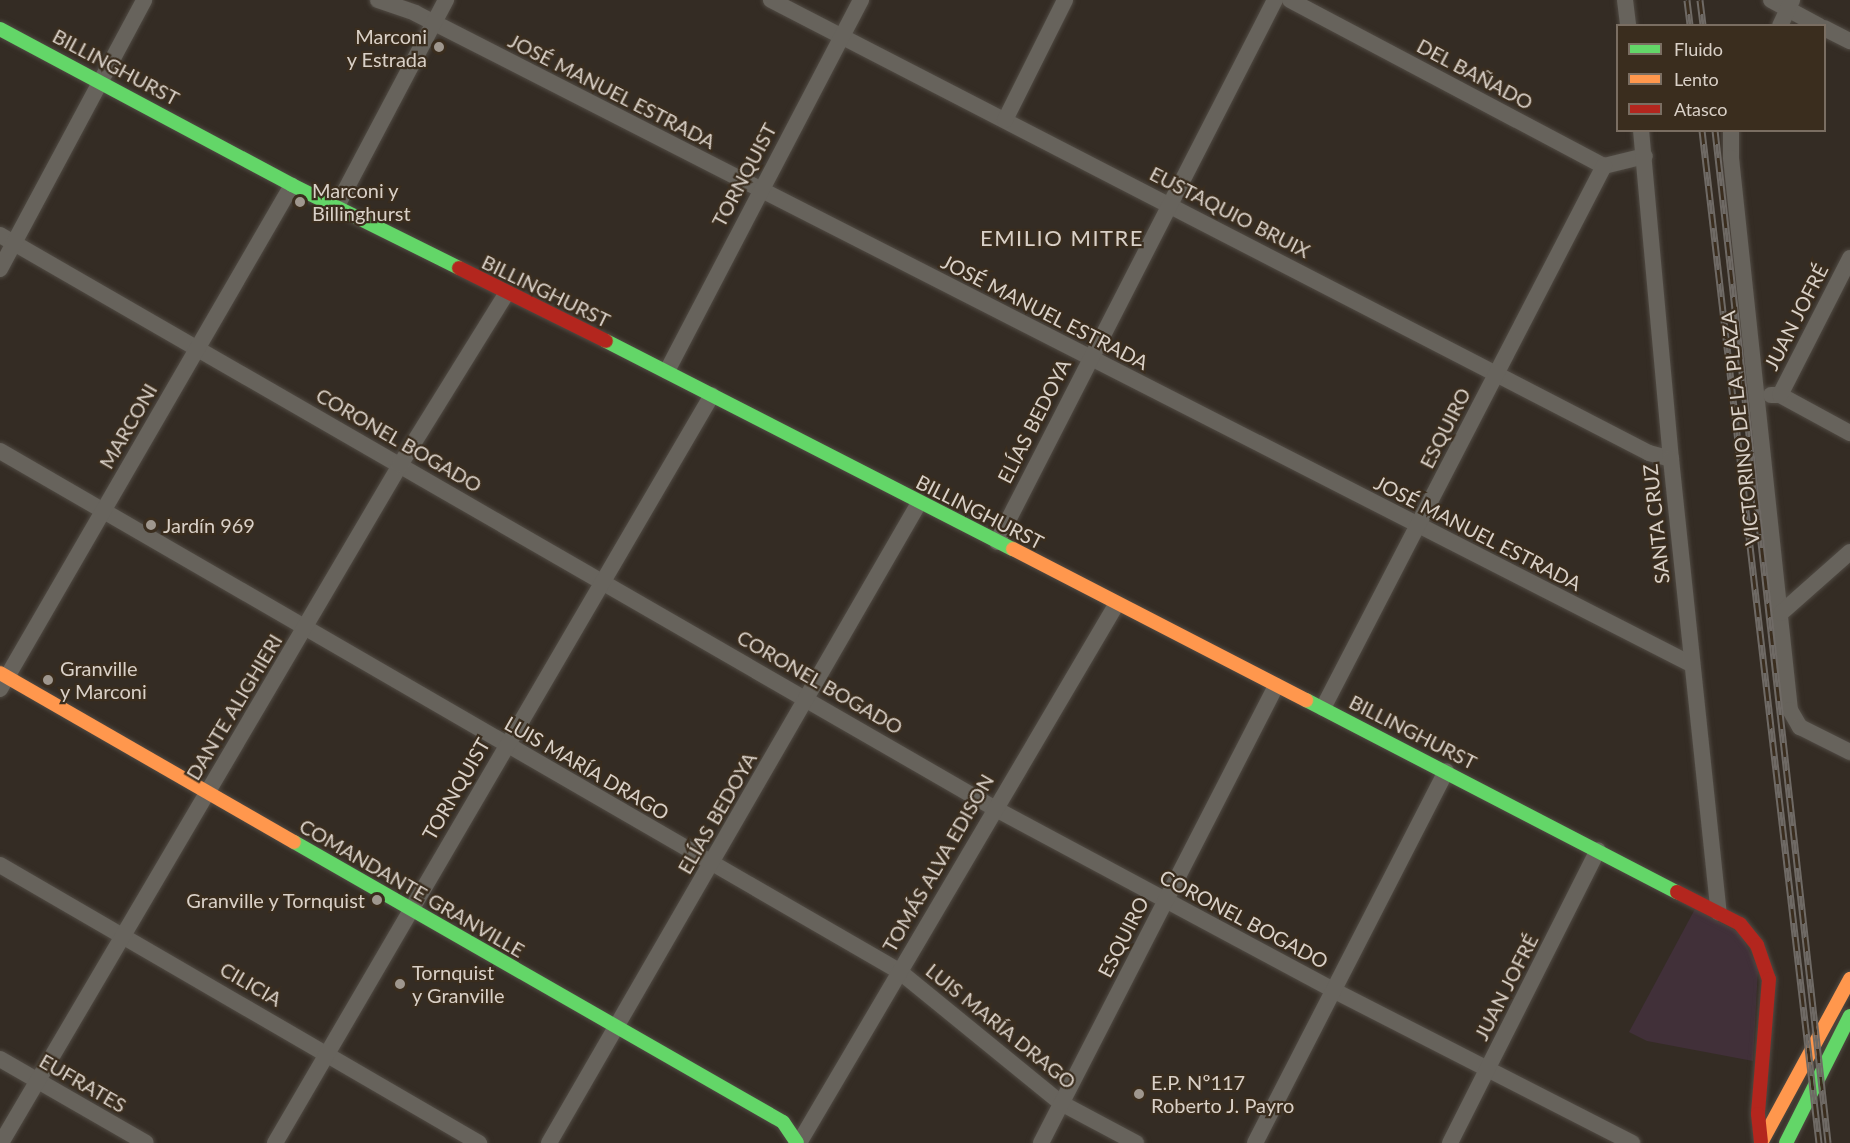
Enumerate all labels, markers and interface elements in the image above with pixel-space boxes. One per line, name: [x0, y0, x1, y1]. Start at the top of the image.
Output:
street label: BILLINGHURST: [49, 24, 183, 110]
place label: Marconi y Estrada: [346, 24, 427, 71]
legend: [1616, 24, 1826, 132]
street label: JOSÉ MANUEL ESTRADA: [504, 28, 720, 154]
street label: DEL BAÑADO: [1413, 33, 1537, 115]
text: Fluido: [1674, 38, 1723, 60]
marker: Marconi y Estrada: [432, 40, 446, 54]
text: Lento: [1674, 68, 1719, 90]
text: Atasco: [1674, 98, 1727, 120]
street label: TORNQUIST: [707, 119, 781, 231]
street label: EUSTAQUIO BRUIX: [1146, 161, 1314, 263]
place label: Marconi y Billinghurst: [312, 178, 411, 225]
marker: Marconi y Billinghurst: [293, 195, 307, 209]
district label: EMILIO MITRE: [980, 225, 1144, 251]
street label: JOSÉ MANUEL ESTRADA: [937, 249, 1153, 375]
street label: BILLINGHURST: [478, 250, 614, 332]
street label: JUAN JOFRÉ: [1759, 260, 1833, 374]
street label: VICTORINO DE LA PLAZA: [1716, 309, 1764, 547]
street label: ELÍAS BEDOYA: [992, 355, 1076, 487]
street label: MARCONI: [94, 379, 162, 473]
street label: CORONEL BOGADO: [312, 383, 486, 497]
street label: ESQUIRO: [1415, 384, 1475, 472]
street label: SANTA CRUZ: [1638, 463, 1674, 585]
street label: BILLINGHURST: [912, 470, 1048, 554]
street label: JOSÉ MANUEL ESTRADA: [1370, 470, 1586, 596]
place label: Jardín 969: [163, 513, 255, 537]
marker: Jardín 969: [144, 518, 158, 532]
street label: CORONEL BOGADO: [733, 625, 907, 739]
street label: DANTE ALIGHIERI: [181, 629, 287, 785]
place label: Granville y Marconi: [60, 656, 147, 703]
marker: Granville y Marconi: [41, 673, 55, 687]
street label: BILLINGHURST: [1345, 690, 1481, 774]
street label: LUIS MARÍA DRAGO: [500, 711, 674, 825]
street label: TORNQUIST: [417, 734, 495, 844]
street label: ELÍAS BEDOYA: [672, 748, 762, 878]
street label: TOMÁS ALVA EDISON: [877, 769, 999, 957]
street label: COMANDANTE GRANVILLE: [295, 814, 529, 962]
street label: CORONEL BOGADO: [1155, 864, 1333, 974]
place label: Granville y Tornquist: [185, 888, 365, 912]
marker: Granville y Tornquist: [370, 893, 384, 907]
street label: ESQUIRO: [1093, 893, 1153, 981]
street label: JUAN JOFRÉ: [1469, 930, 1543, 1044]
street label: CILICIA: [216, 957, 286, 1011]
street label: LUIS MARÍA DRAGO: [921, 958, 1081, 1094]
place label: Tornquist y Granville: [412, 960, 505, 1007]
marker: Tornquist y Granville: [393, 977, 407, 991]
street label: EUFRATES: [35, 1048, 131, 1118]
place label: E.P. Nº117 Roberto J. Payro: [1151, 1070, 1295, 1117]
marker: E.P. Nº117 Roberto J. Payro: [1132, 1087, 1146, 1101]

